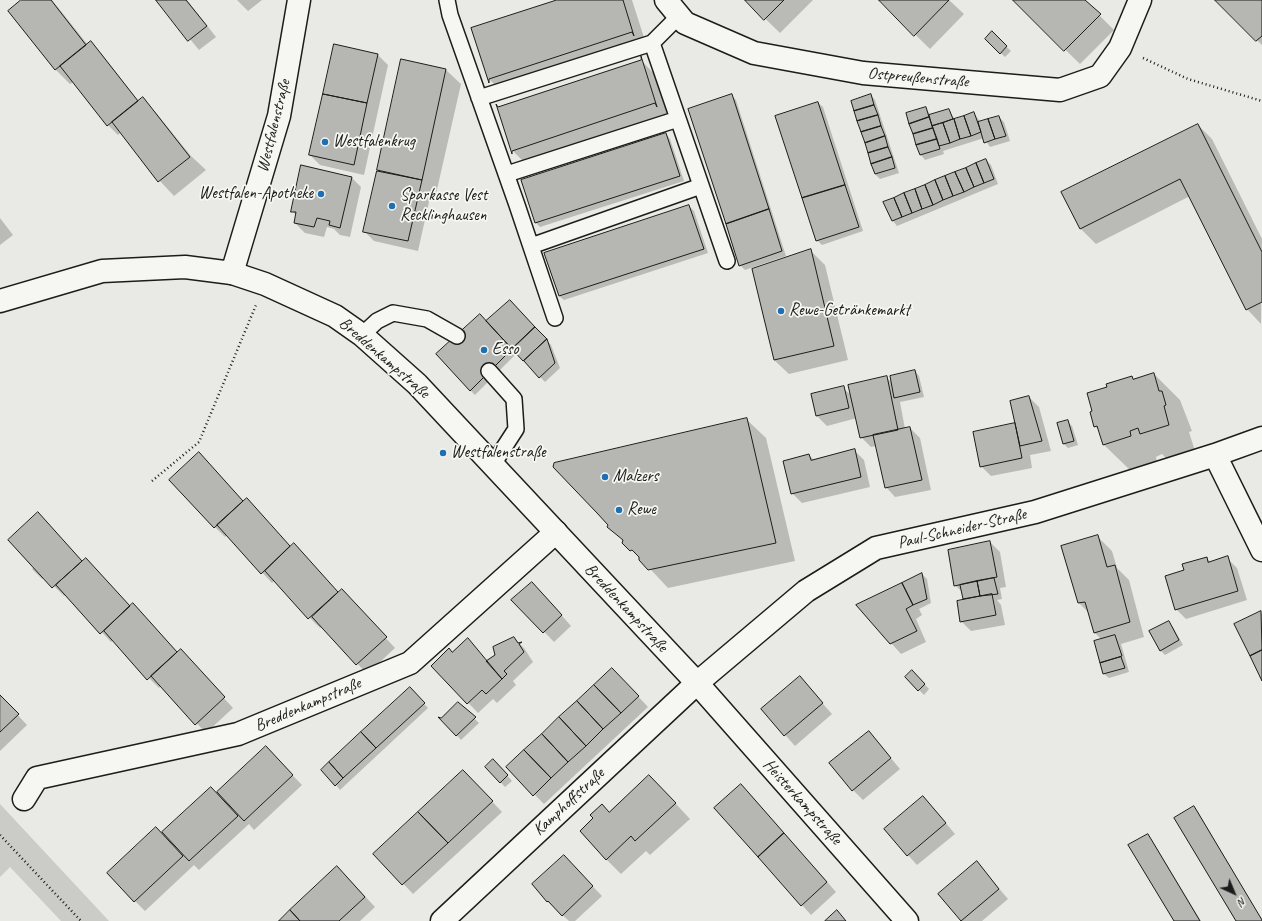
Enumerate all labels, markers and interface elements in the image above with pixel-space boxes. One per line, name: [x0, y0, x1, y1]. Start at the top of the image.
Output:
street label: Ostpreußenstraße: [867, 63, 969, 93]
street label: Westfalenstraße: [253, 78, 295, 174]
place label: Westfalenkrug: [333, 132, 415, 152]
marker: Westfalenkrug: [320, 137, 330, 147]
place label: Westfalen-Apotheke: [199, 184, 313, 204]
place label: Sparkasse Vest Recklinghausen: [400, 186, 487, 226]
marker: Westfalen-Apotheke: [316, 189, 326, 199]
marker: Sparkasse Vest Recklinghausen: [387, 201, 397, 211]
place label: Rewe-Getränkemarkt: [789, 301, 910, 321]
marker: Rewe-Getränkemarkt: [776, 306, 786, 316]
street label: Breddenkampstraße: [335, 313, 433, 403]
place label: Esso: [492, 340, 519, 360]
marker: Esso: [479, 345, 489, 355]
place label: Westfalenstraße: [451, 443, 545, 463]
marker: Westfalenstraße: [438, 448, 448, 458]
place label: Malzers: [613, 467, 658, 487]
marker: Malzers: [600, 472, 610, 482]
place label: Rewe: [627, 500, 656, 520]
street label: Paul-Schneider-Straße: [896, 504, 1028, 554]
marker: Rewe: [614, 505, 624, 515]
street label: Breddenkampstraße: [580, 560, 672, 656]
street label: Breddenkampstraße: [252, 673, 364, 737]
street label: Heisterkampstraße: [758, 755, 846, 849]
street label: Kamphoffstraße: [529, 764, 609, 840]
north arrow: [1214, 873, 1254, 913]
text: N: [1235, 894, 1250, 909]

